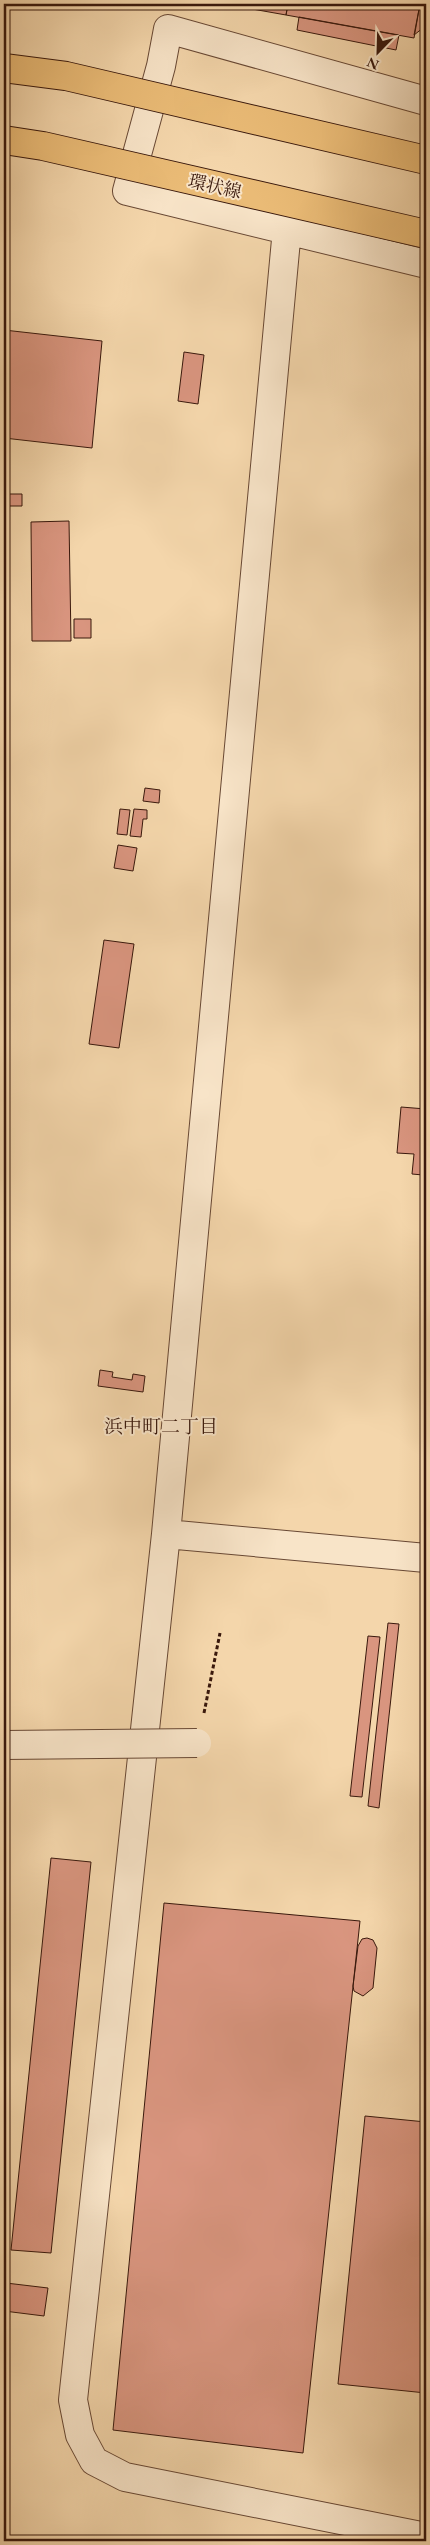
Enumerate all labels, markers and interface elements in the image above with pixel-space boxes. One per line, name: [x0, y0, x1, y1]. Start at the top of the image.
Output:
north arrow: [352, 28, 402, 78]
text: N: [364, 53, 382, 74]
street label: 環状線: [186, 169, 244, 203]
district label: 浜中町二丁目: [104, 1414, 218, 1439]

